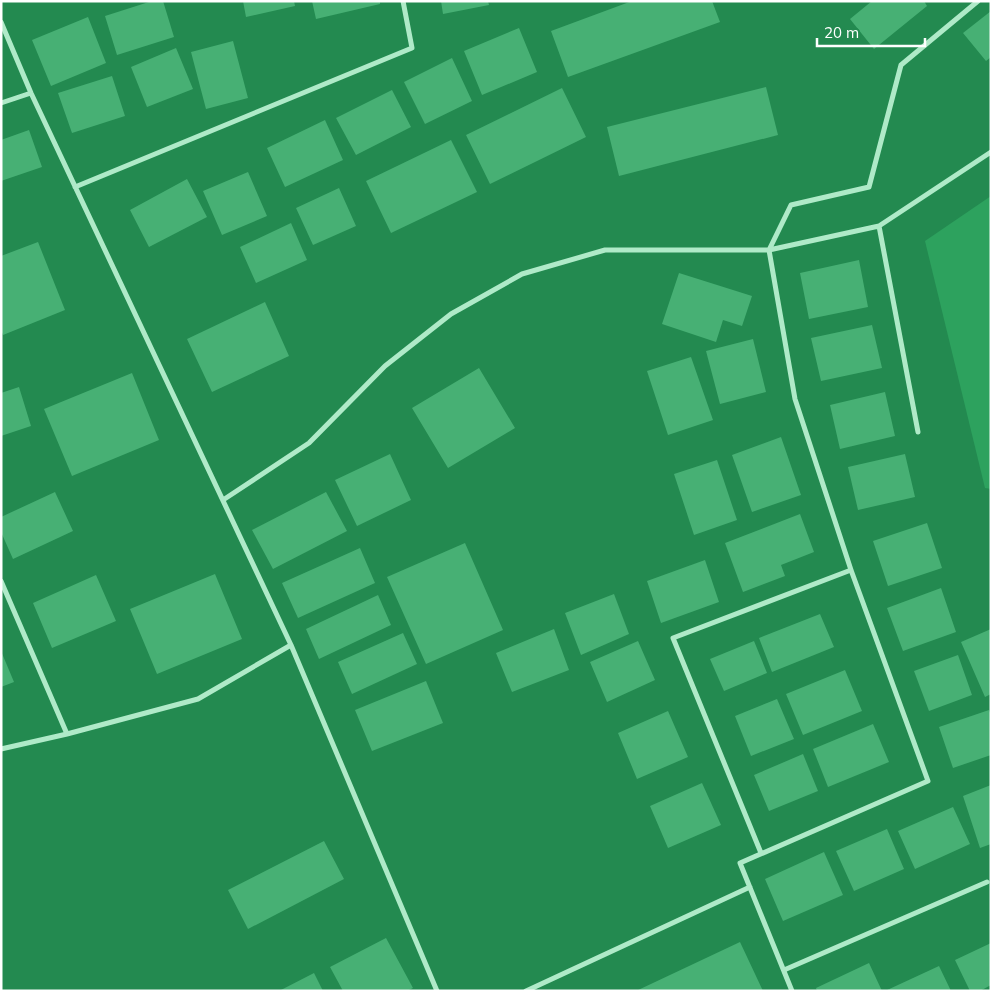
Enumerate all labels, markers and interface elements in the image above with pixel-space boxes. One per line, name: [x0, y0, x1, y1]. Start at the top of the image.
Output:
scale bar: [817, 15, 924, 47]
text: 20 m: [824, 23, 859, 42]

